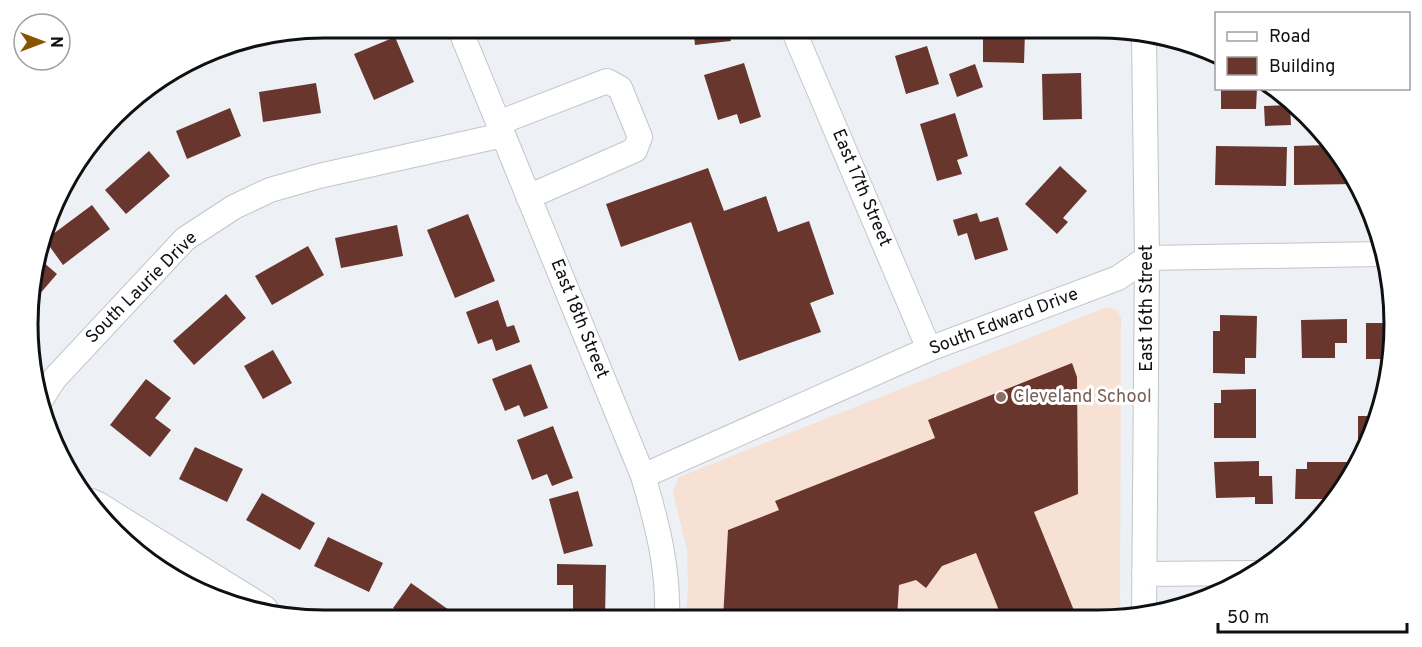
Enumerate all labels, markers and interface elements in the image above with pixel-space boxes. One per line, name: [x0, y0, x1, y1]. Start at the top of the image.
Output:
north arrow: [12, 12, 72, 72]
legend: [1215, 12, 1410, 90]
text: Road: [1269, 26, 1311, 49]
text: N: [45, 36, 65, 48]
text: Building: [1269, 56, 1335, 79]
street label: East 17th Street: [826, 126, 896, 250]
street label: South Laurie Drive: [81, 227, 203, 349]
street label: East 16th Street: [1136, 244, 1159, 372]
street label: East 18th Street: [545, 256, 613, 382]
street label: South Edward Drive: [926, 283, 1082, 361]
place label: Cleveland School: [1013, 386, 1152, 409]
marker: Cleveland School: [994, 390, 1008, 404]
scale bar: [1218, 596, 1407, 634]
text: 50 m: [1227, 607, 1269, 630]

